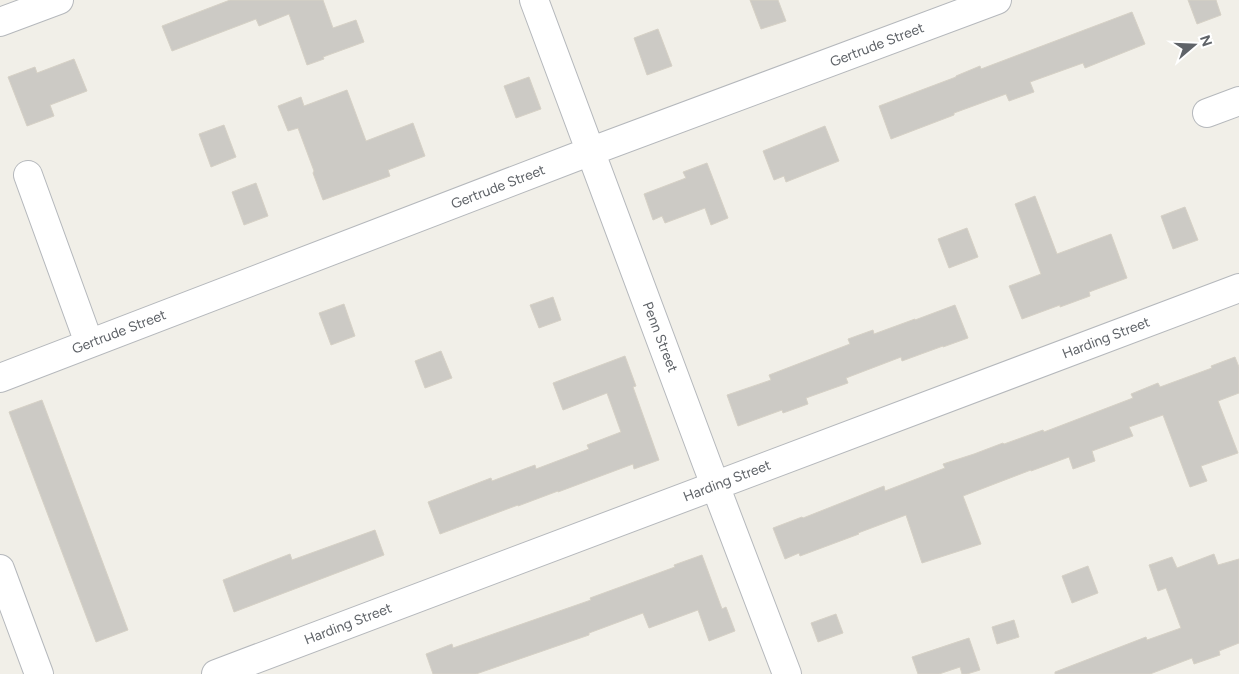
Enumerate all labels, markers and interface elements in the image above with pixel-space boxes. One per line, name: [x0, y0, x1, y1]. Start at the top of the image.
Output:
street label: Gertrude Street: [828, 19, 926, 71]
north arrow: [1169, 20, 1219, 70]
text: N: [1196, 33, 1216, 49]
street label: Gertrude Street: [449, 161, 547, 213]
street label: Penn Street: [639, 299, 681, 375]
street label: Gertrude Street: [70, 306, 168, 358]
street label: Harding Street: [1060, 313, 1152, 363]
street label: Harding Street: [681, 456, 773, 506]
street label: Harding Street: [302, 599, 394, 649]

